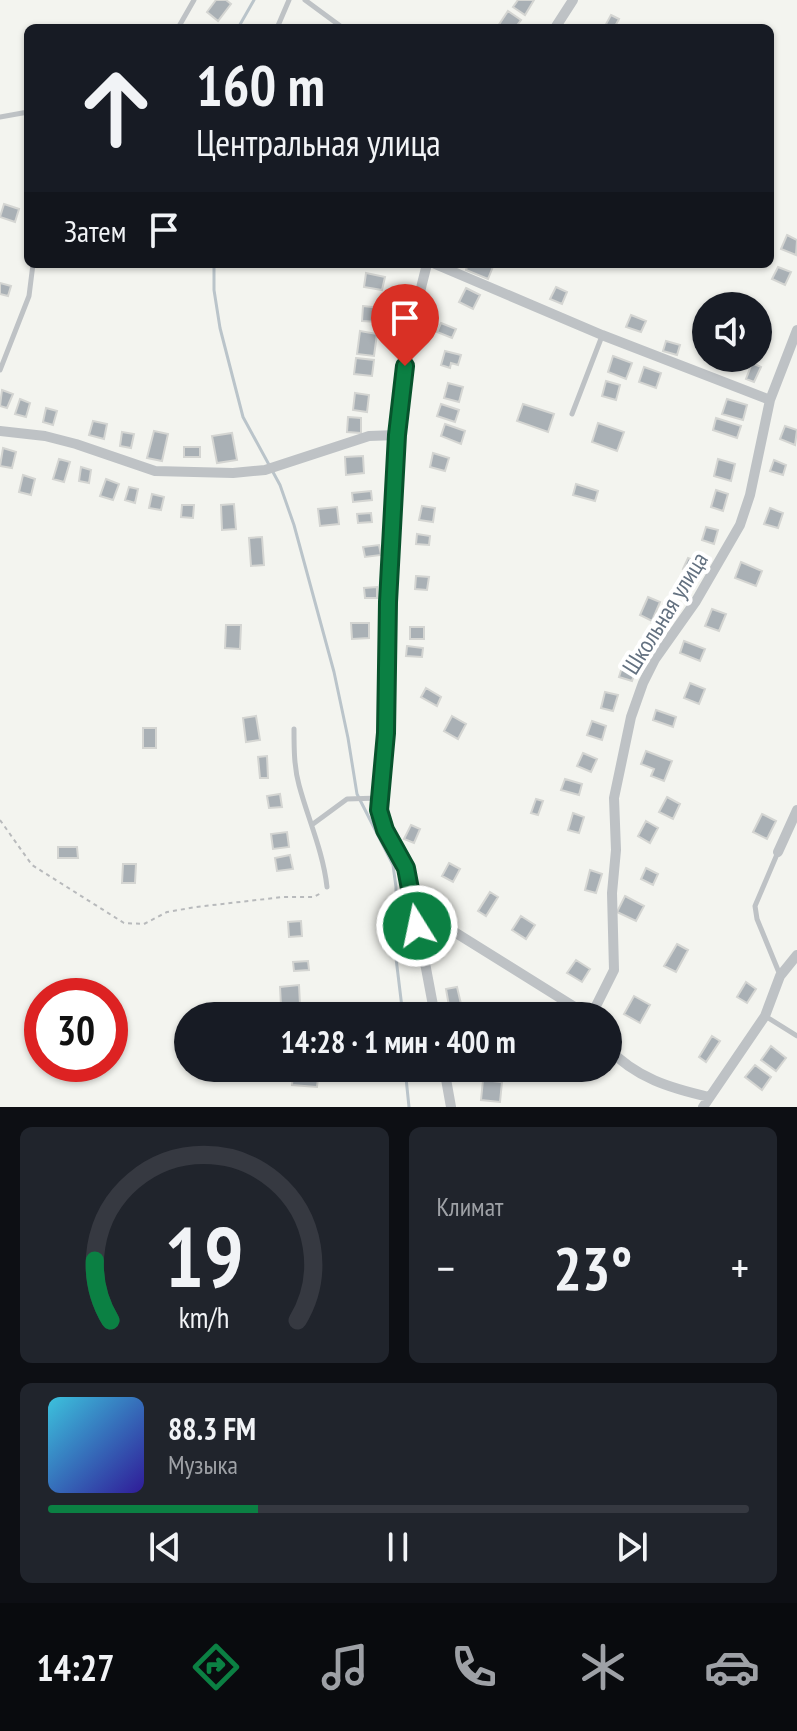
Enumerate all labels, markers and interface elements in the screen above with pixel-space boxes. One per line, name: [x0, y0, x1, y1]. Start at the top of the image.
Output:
text: 160 m: [196, 49, 325, 121]
icon: ahead: [64, 56, 168, 160]
text: Центральная улица: [196, 119, 441, 166]
icon: arrive: [142, 208, 186, 252]
text: Затем: [64, 211, 126, 250]
pin: [371, 284, 439, 366]
map controls: [692, 292, 772, 372]
button: sound: [692, 292, 772, 372]
icon: arrive: [383, 296, 427, 340]
street label: Школьная улица: [615, 546, 715, 680]
position arrow: [375, 884, 459, 968]
speed limit sign: 30: [24, 978, 128, 1082]
text: 14:28 · 1 мин · 400 m: [280, 1022, 516, 1061]
text: Климат: [437, 1190, 503, 1223]
text: 19: [164, 1202, 244, 1310]
text: 23°: [553, 1229, 632, 1307]
text: −: [437, 1239, 455, 1296]
text: +: [731, 1239, 749, 1296]
text: km/h: [179, 1299, 230, 1336]
text: 88.3 FM: [168, 1409, 256, 1448]
text: Музыка: [168, 1448, 238, 1481]
icon: previous: [143, 1525, 187, 1569]
icon: pause: [376, 1525, 420, 1569]
icon: next: [610, 1525, 654, 1569]
icon: directions: [188, 1639, 244, 1695]
icon: music: [317, 1639, 373, 1695]
icon: phone: [446, 1639, 502, 1695]
icon: climate: [575, 1639, 631, 1695]
icon: car: [704, 1639, 760, 1695]
text: 14:27: [37, 1644, 114, 1691]

